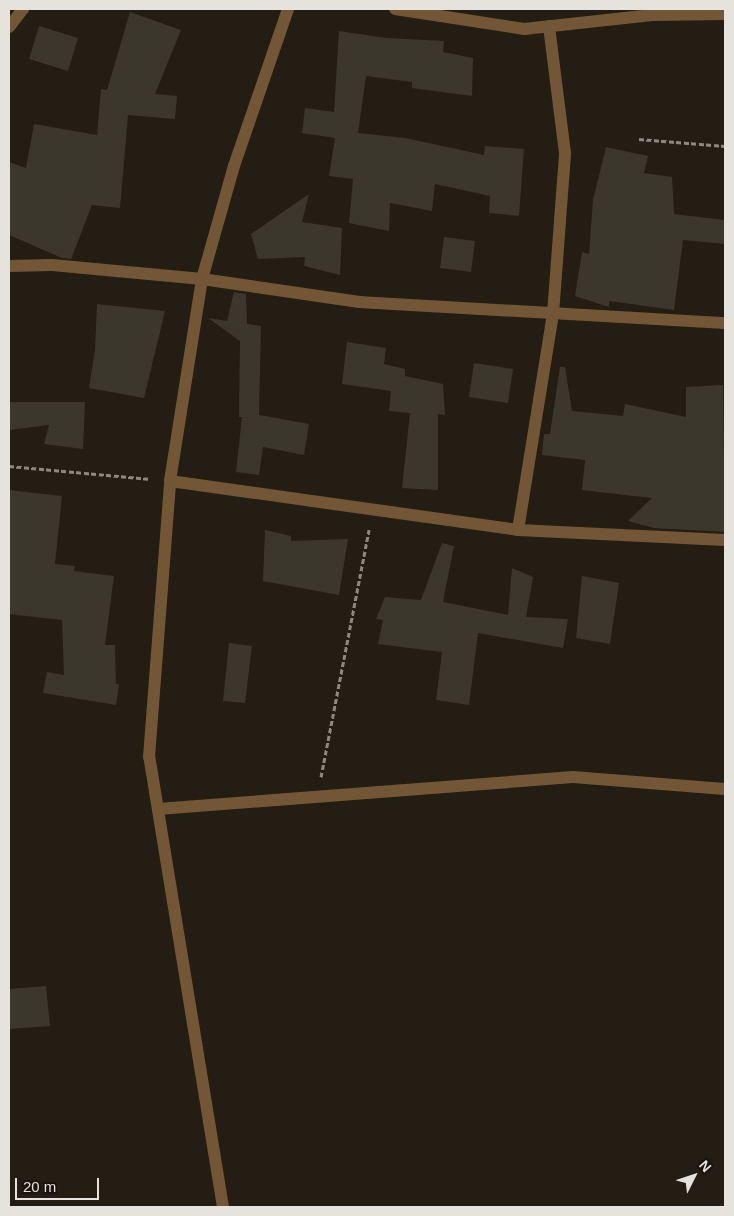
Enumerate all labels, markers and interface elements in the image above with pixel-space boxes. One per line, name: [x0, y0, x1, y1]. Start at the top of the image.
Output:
north arrow: [669, 1151, 719, 1201]
text: N: [696, 1157, 715, 1175]
scale bar: [18, 1168, 101, 1200]
text: 20 m: [23, 1178, 56, 1195]

